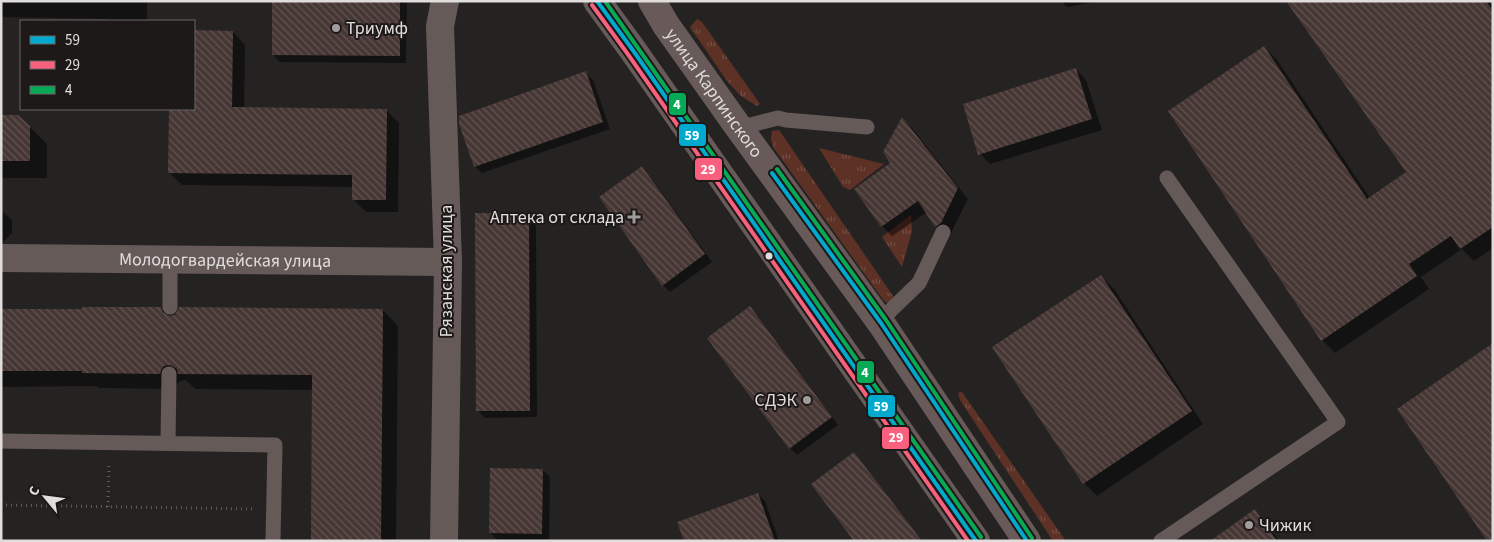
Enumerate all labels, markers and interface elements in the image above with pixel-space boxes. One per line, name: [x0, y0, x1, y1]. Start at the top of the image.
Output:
place label: Триумф: [346, 16, 408, 41]
legend: [20, 20, 195, 110]
marker: Триумф: [330, 22, 342, 34]
street label: улица Карпинского: [660, 23, 769, 163]
text: 59: [65, 30, 80, 51]
text: 29: [65, 55, 80, 76]
text: 4: [65, 80, 73, 101]
line badge: 4: [668, 92, 687, 116]
text: 4: [673, 95, 681, 115]
line badge: 59: [678, 123, 707, 147]
text: 59: [685, 126, 699, 146]
line badge: 29: [694, 157, 723, 181]
text: 29: [701, 160, 715, 180]
street label: Рязанская улица: [434, 205, 459, 337]
place label: Аптека от склада: [490, 205, 624, 230]
marker: Аптека от склада: [628, 211, 640, 223]
street label: Молодогвардейская улица: [119, 247, 331, 273]
unlabelled marker: [764, 251, 774, 261]
line badge: 4: [856, 360, 875, 384]
text: 4: [861, 363, 869, 383]
place label: СДЭК: [755, 388, 798, 413]
marker: СДЭК: [801, 394, 813, 406]
line badge: 59: [867, 394, 896, 418]
text: 59: [874, 397, 888, 417]
line badge: 29: [881, 426, 910, 450]
text: 29: [889, 428, 903, 448]
north arrow: [20, 472, 70, 522]
text: С: [24, 483, 45, 500]
place label: Чижик: [1259, 513, 1311, 538]
marker: Чижик: [1243, 519, 1255, 531]

